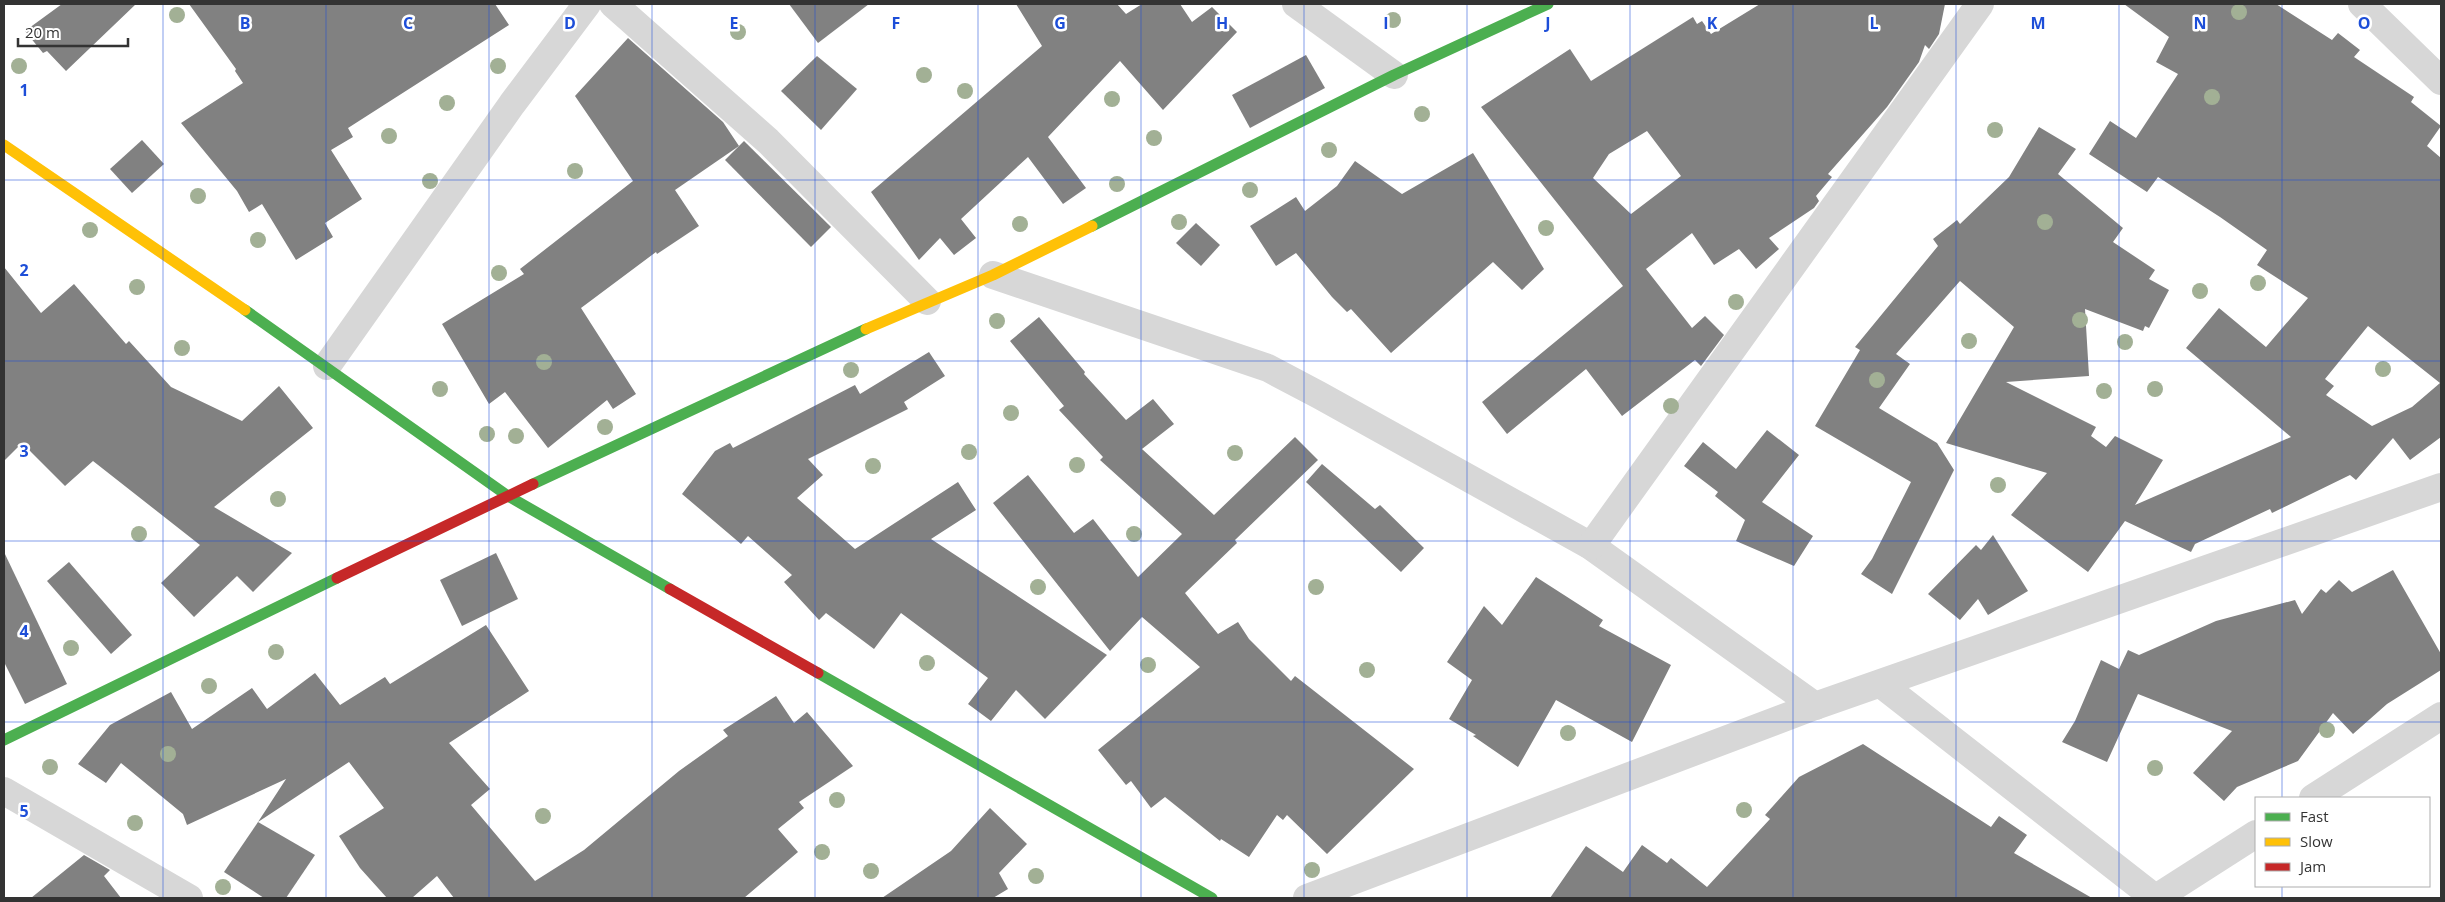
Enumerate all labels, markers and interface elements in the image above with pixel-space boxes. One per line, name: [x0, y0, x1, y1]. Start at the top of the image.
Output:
text: B: [240, 12, 250, 34]
text: C: [403, 12, 413, 34]
text: D: [564, 12, 576, 34]
text: E: [730, 12, 739, 34]
text: F: [892, 12, 900, 34]
text: G: [1054, 12, 1066, 34]
text: H: [1216, 12, 1228, 34]
text: I: [1383, 12, 1389, 34]
text: J: [1543, 12, 1551, 34]
text: K: [1707, 12, 1718, 34]
text: L: [1869, 12, 1879, 34]
text: M: [2030, 12, 2046, 34]
text: N: [2193, 12, 2207, 34]
text: O: [2358, 12, 2370, 34]
scale bar: [18, 15, 128, 47]
text: 20 m: [25, 22, 60, 42]
text: 1: [19, 79, 29, 101]
text: 2: [19, 259, 29, 281]
text: 3: [19, 440, 29, 462]
text: 4: [19, 620, 29, 642]
legend: [2255, 797, 2430, 887]
text: 5: [19, 800, 29, 822]
text: Fast: [2300, 806, 2329, 826]
text: Slow: [2300, 831, 2333, 851]
text: Jam: [2298, 856, 2326, 876]

